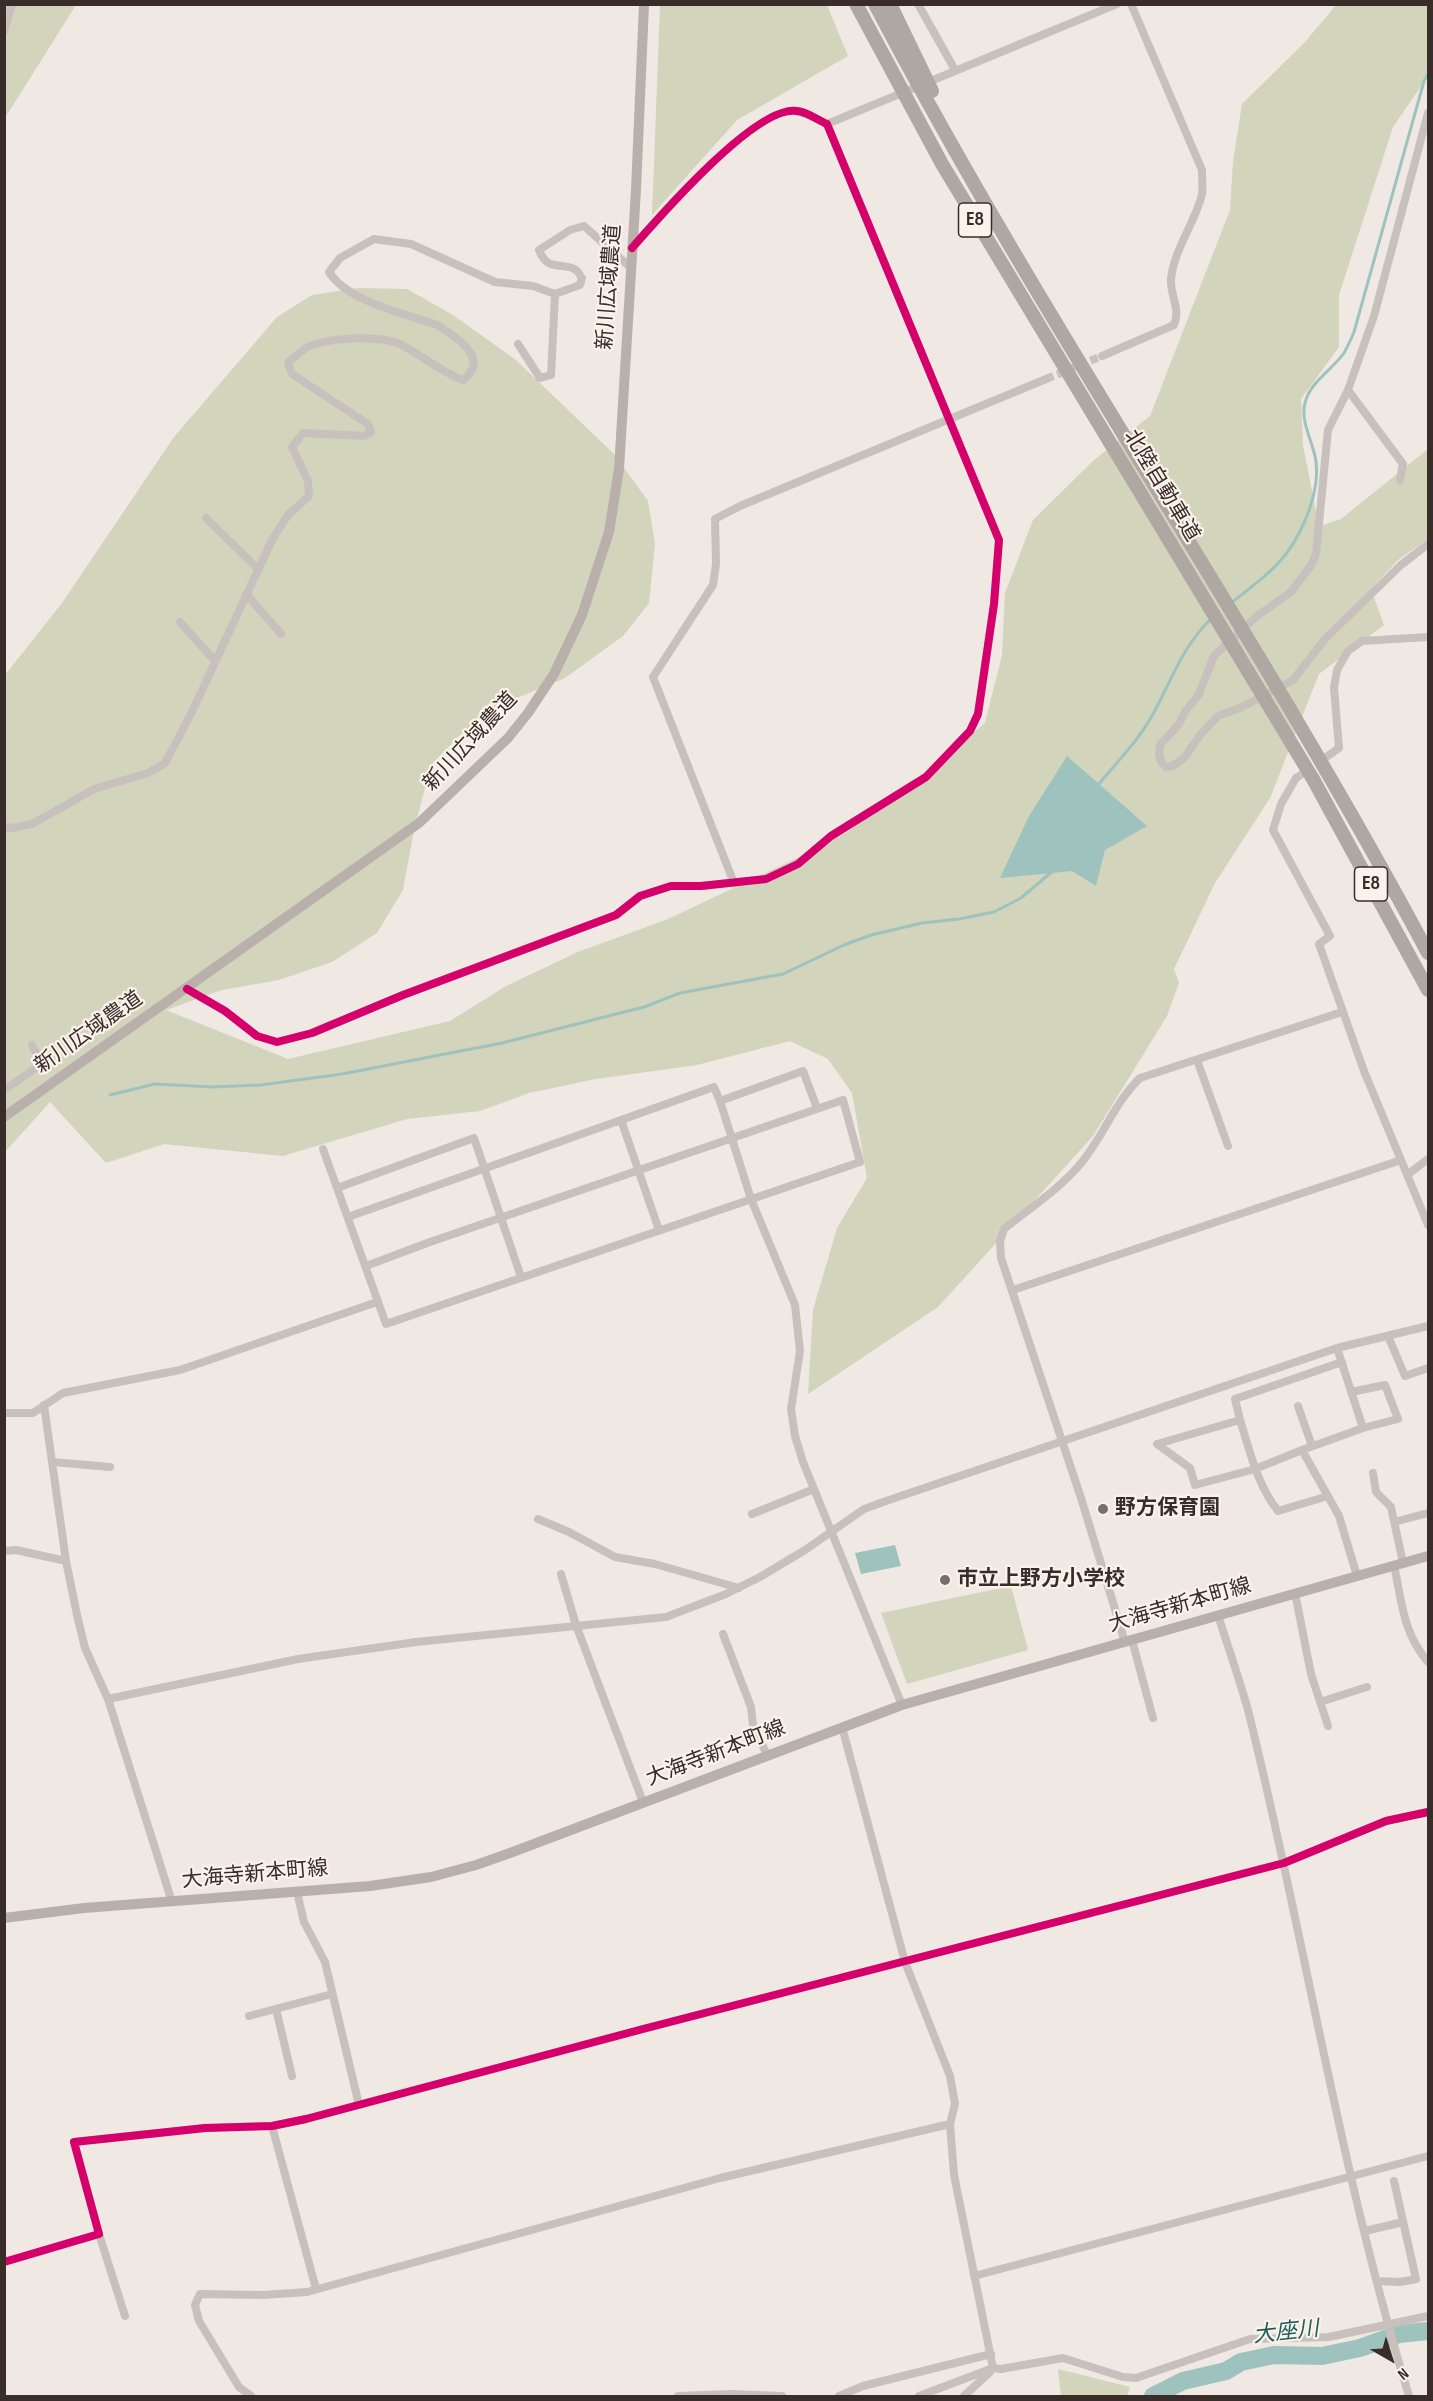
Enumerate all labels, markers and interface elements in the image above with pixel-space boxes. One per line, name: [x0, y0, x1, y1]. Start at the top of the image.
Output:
road number: E8: [958, 203, 992, 237]
street label: 新川広域農道: [593, 223, 627, 351]
street label: 北陸自動車道: [1118, 426, 1204, 546]
street label: 新川広域農道: [419, 687, 523, 797]
road number: E8: [1354, 867, 1388, 901]
street label: 新川広域農道: [30, 987, 148, 1079]
place label: 野方保育園: [1115, 1496, 1220, 1522]
marker: 野方保育園: [1096, 1502, 1110, 1516]
place label: 市立上野方小学校: [957, 1567, 1125, 1593]
marker: 市立上野方小学校: [938, 1573, 952, 1587]
street label: 大海寺新本町線: [1106, 1574, 1254, 1638]
street label: 大海寺新本町線: [643, 1716, 789, 1792]
street label: 大海寺新本町線: [181, 1856, 329, 1894]
water label: 大座川: [1252, 2316, 1320, 2350]
north arrow: [1361, 2329, 1421, 2389]
text: N: [1393, 2363, 1412, 2383]

